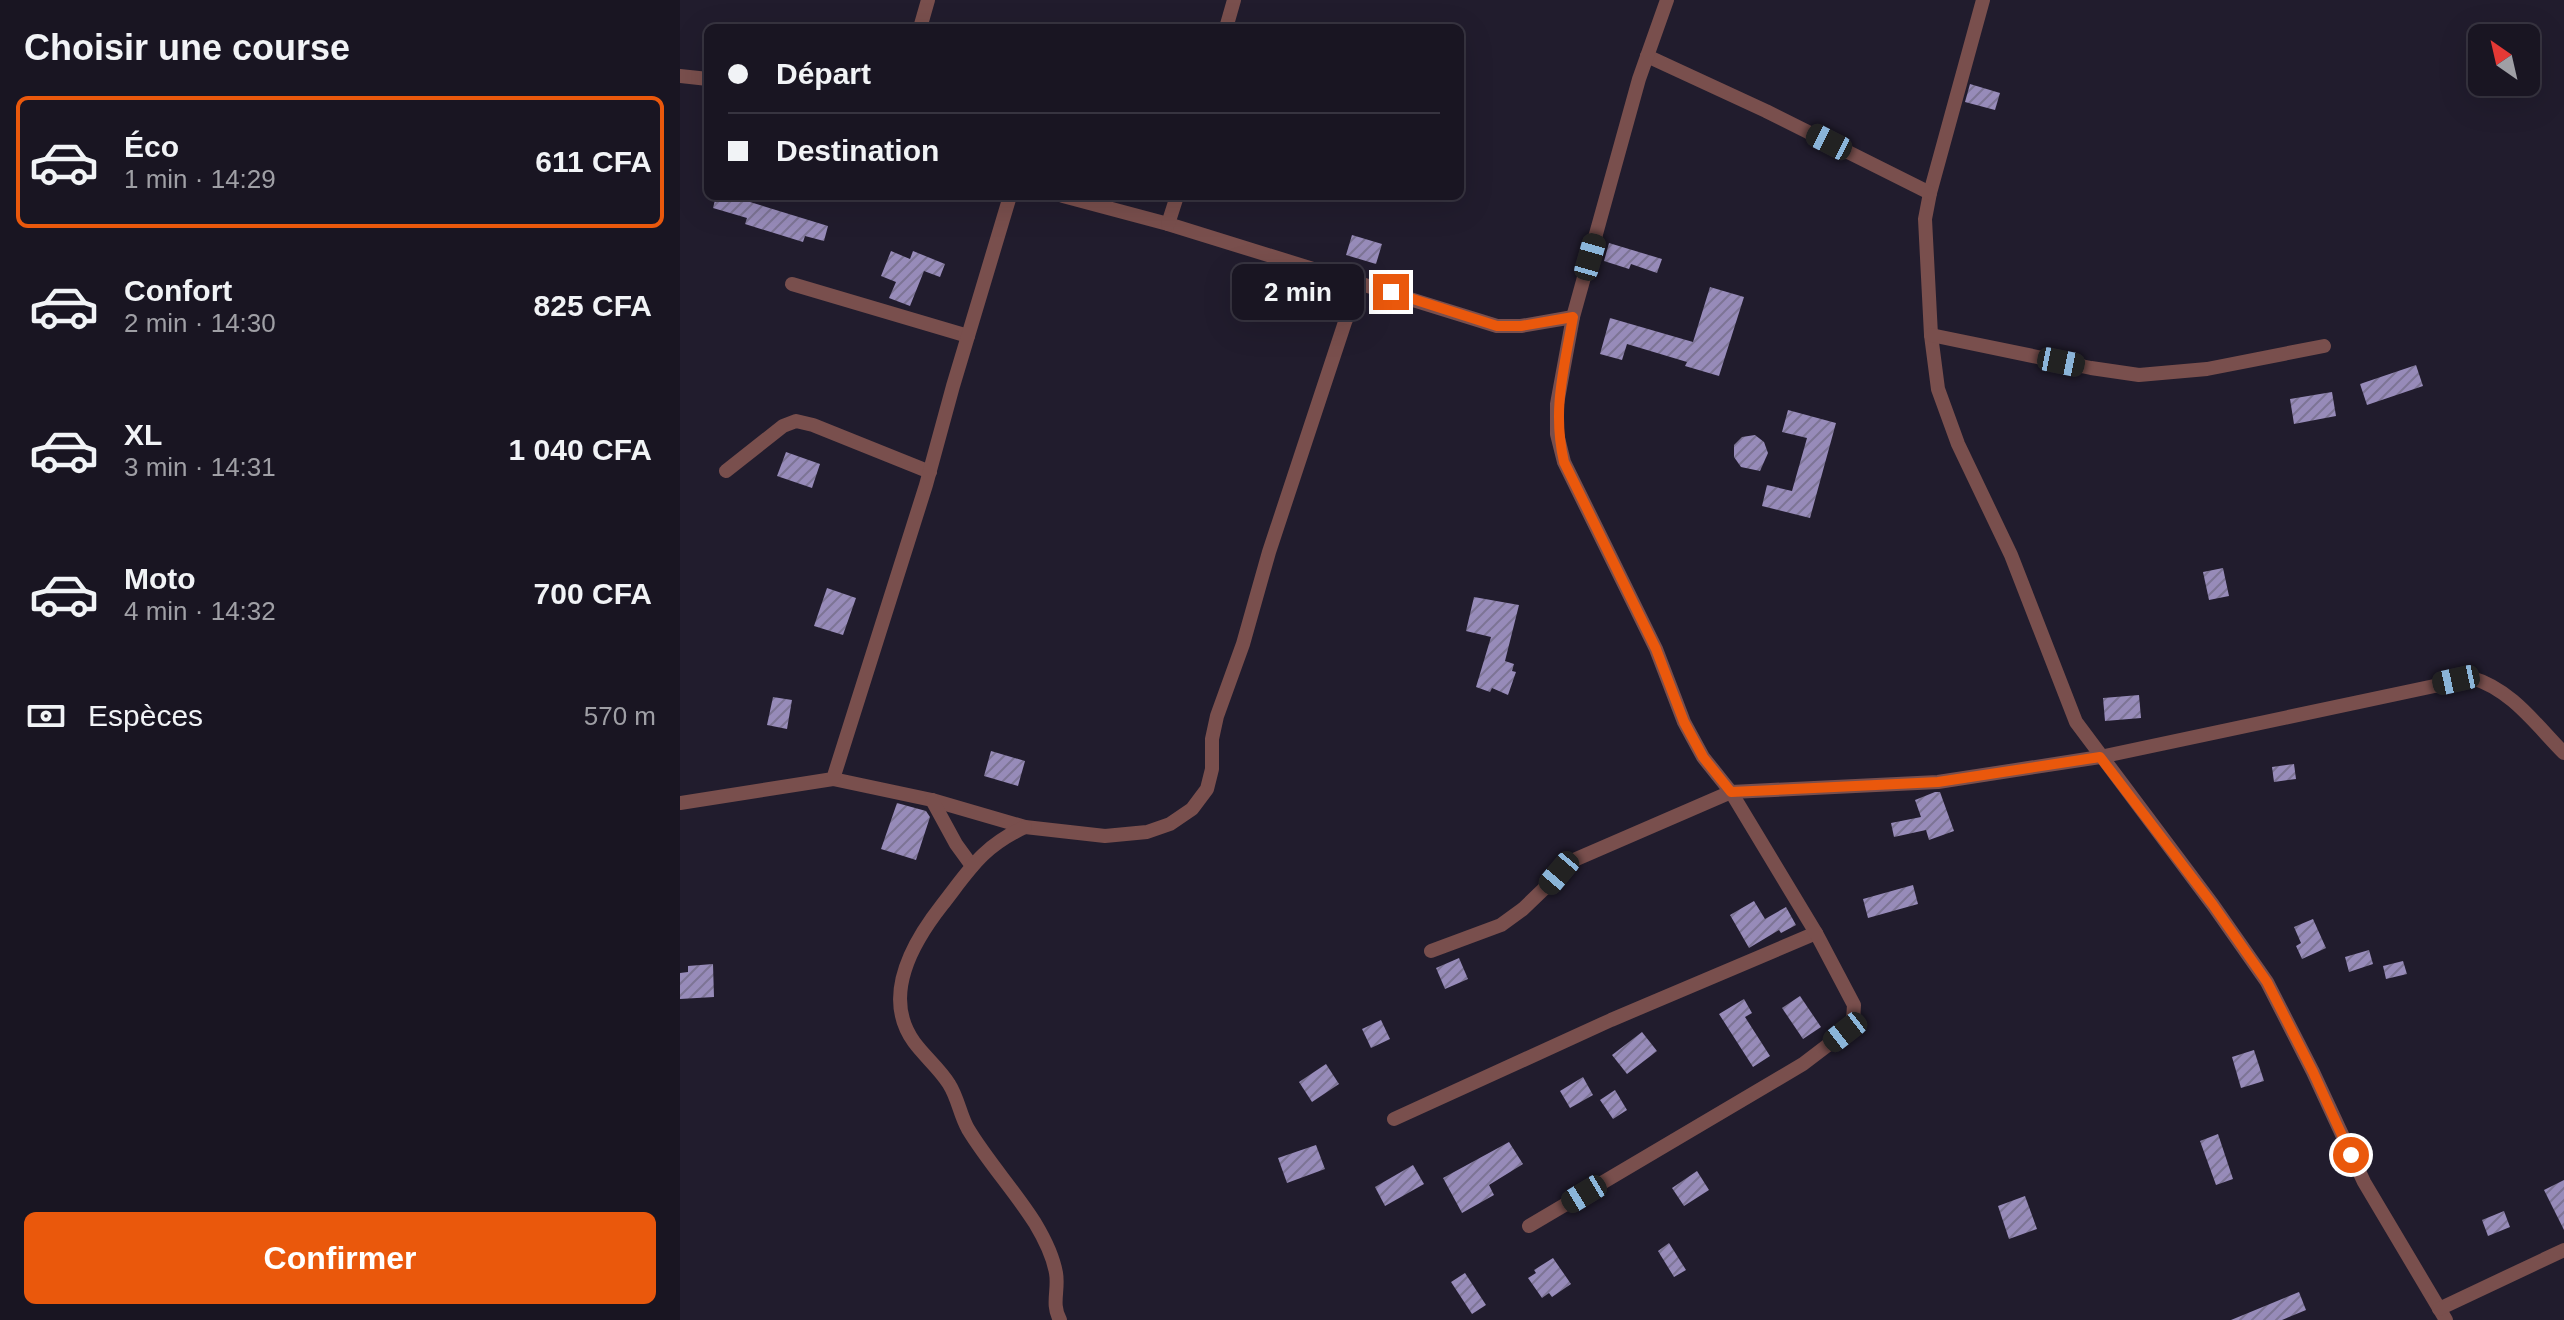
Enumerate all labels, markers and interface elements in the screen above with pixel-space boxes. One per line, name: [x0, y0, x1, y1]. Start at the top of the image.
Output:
north arrow: [2468, 24, 2540, 96]
map controls: [2468, 24, 2540, 96]
text: Choisir une course: [24, 27, 350, 68]
text: Départ: [776, 57, 871, 90]
car: [1802, 120, 1856, 164]
icon: car: [28, 126, 100, 198]
text: Éco: [124, 130, 179, 163]
text: Destination: [776, 134, 939, 167]
text: 611 CFA: [535, 145, 652, 178]
text: 1 min · 14:29: [124, 164, 276, 194]
car: [1572, 231, 1608, 283]
callout: 2 min: [1231, 264, 1363, 320]
icon: car: [28, 270, 100, 342]
text: Confort: [124, 274, 232, 307]
route end: [1373, 274, 1409, 310]
text: 2 min: [1264, 277, 1332, 307]
text: 825 CFA: [534, 289, 652, 322]
text: 2 min · 14:30: [124, 308, 276, 338]
car: [2035, 346, 2087, 378]
icon: car: [28, 414, 100, 486]
text: XL: [124, 418, 162, 451]
text: 1 040 CFA: [509, 433, 652, 466]
text: 3 min · 14:31: [124, 452, 276, 482]
icon: car: [28, 558, 100, 630]
text: Moto: [124, 562, 196, 595]
text: 700 CFA: [534, 577, 652, 610]
text: 4 min · 14:32: [124, 596, 276, 626]
car: [2430, 663, 2482, 697]
icon: cash: [24, 694, 68, 738]
text: Espèces: [88, 699, 203, 732]
text: 570 m: [584, 701, 656, 731]
car: [1534, 847, 1584, 899]
car: [1819, 1008, 1871, 1056]
route start: [2333, 1137, 2369, 1173]
car: [1557, 1171, 1611, 1217]
button: Confirmer: [24, 1212, 656, 1304]

